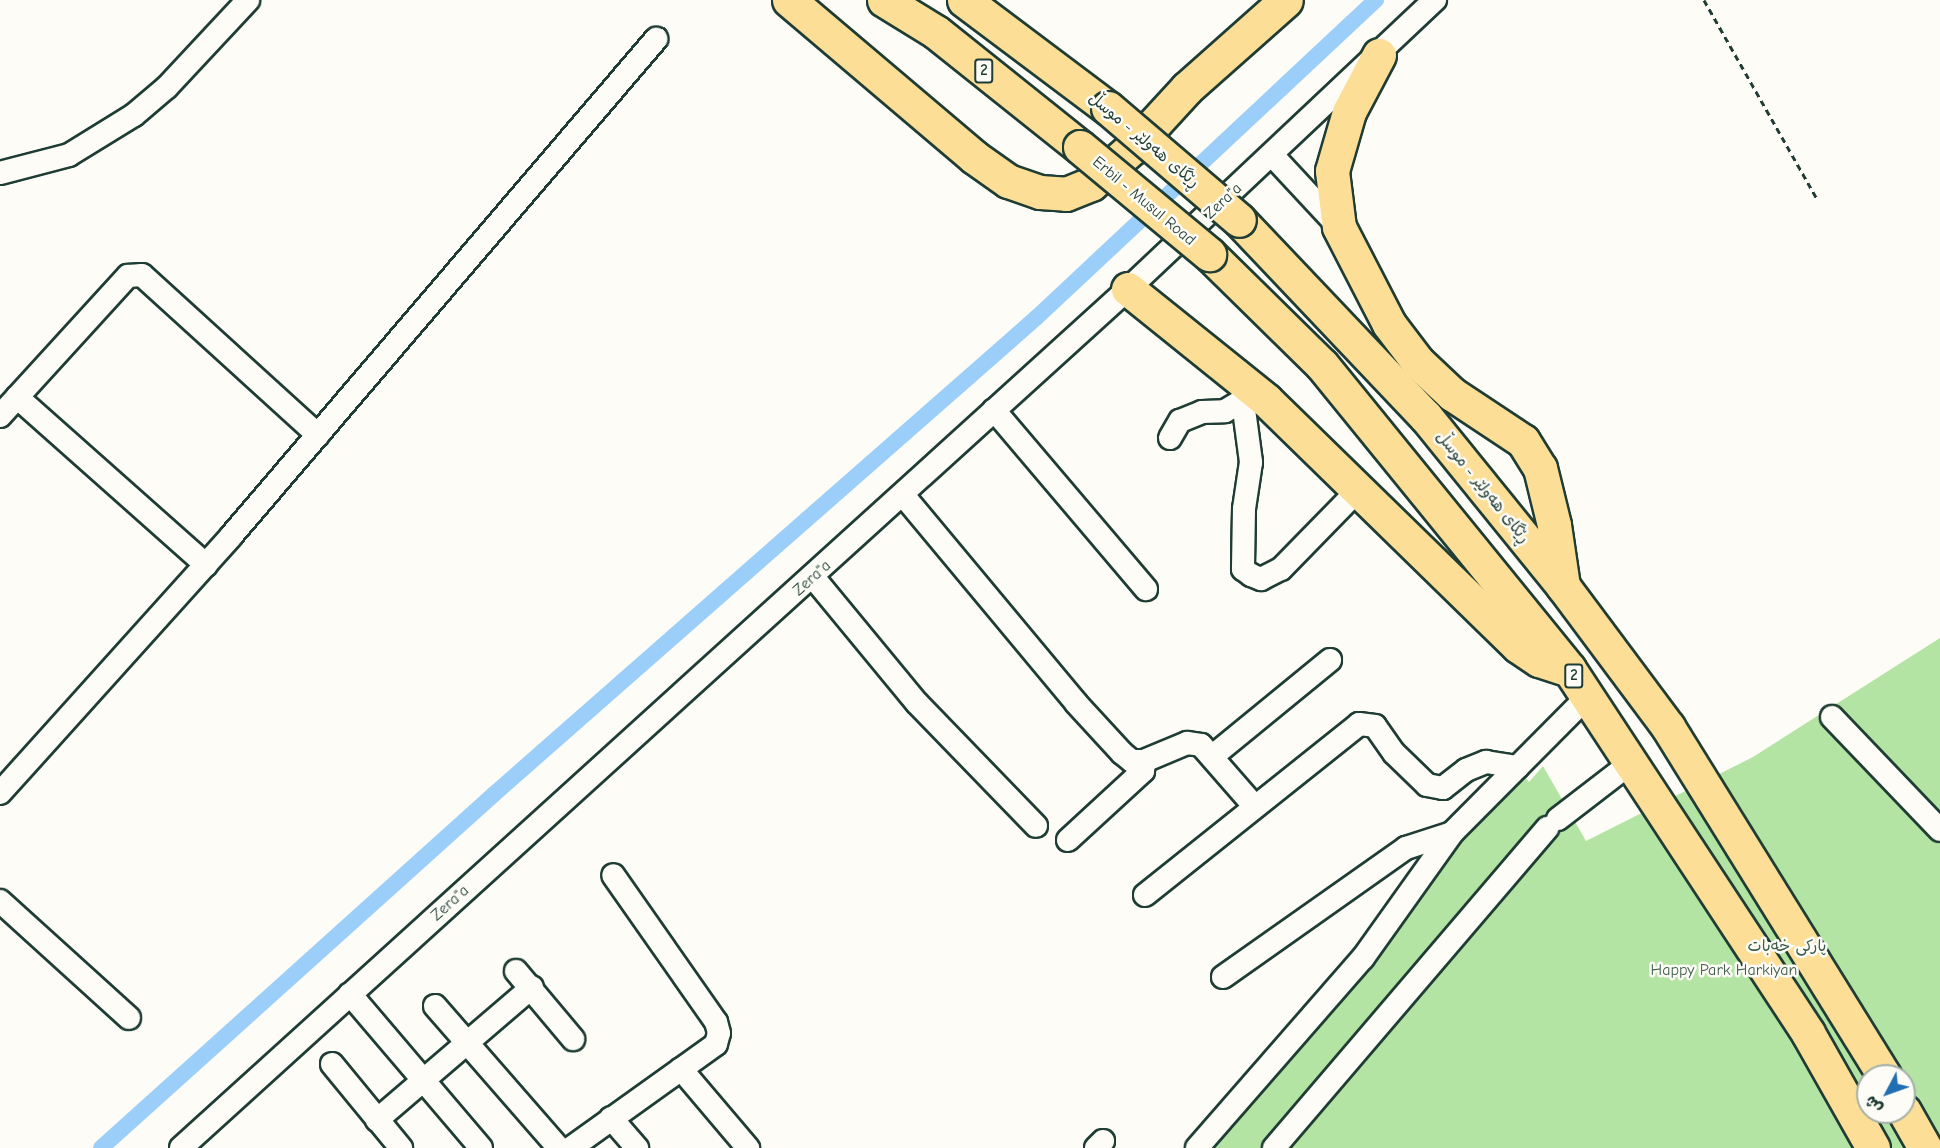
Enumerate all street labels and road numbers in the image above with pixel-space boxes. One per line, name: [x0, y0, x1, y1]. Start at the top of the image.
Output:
road number: 2: [974, 59, 994, 83]
street label: ڕێگای هەولێر - موسڵ: [1085, 88, 1203, 192]
street label: Erbil - Musul Road: [1089, 152, 1199, 250]
street label: Zera"a: [1200, 179, 1246, 223]
street label: ڕێگای هەولێر - موسڵ: [1432, 427, 1534, 547]
street label: Zera"a: [789, 556, 835, 600]
road number: 2: [1564, 664, 1584, 688]
street label: Zera"a: [427, 881, 473, 925]

